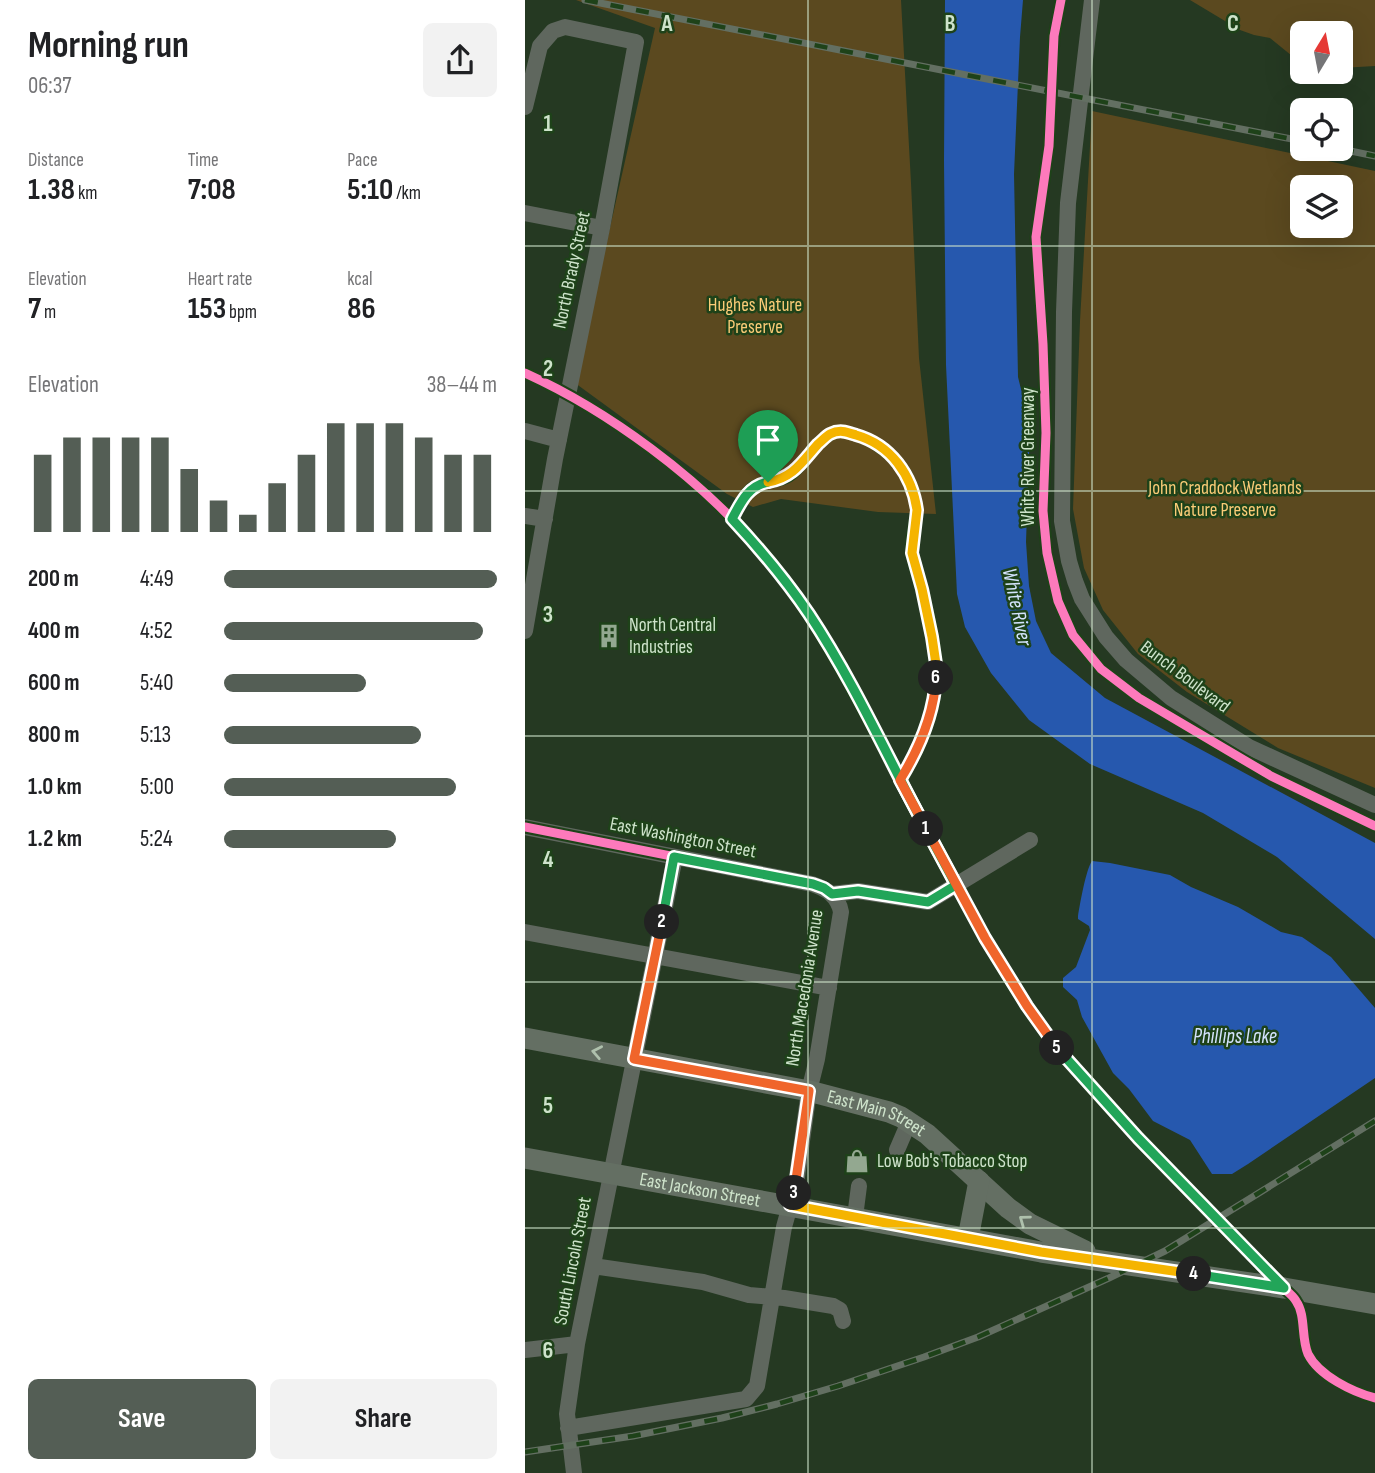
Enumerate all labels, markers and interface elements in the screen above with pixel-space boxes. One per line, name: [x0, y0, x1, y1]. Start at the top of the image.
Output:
text: A: [661, 10, 674, 38]
text: B: [945, 10, 956, 38]
text: C: [1227, 10, 1239, 38]
north arrow: [1290, 21, 1353, 84]
map controls: [1290, 21, 1353, 238]
text: Morning run: [28, 23, 189, 68]
button: share: [423, 23, 497, 97]
text: 06:37: [28, 72, 72, 100]
button: locate: [1290, 98, 1353, 161]
text: 1: [543, 110, 553, 138]
text: Distance: [28, 149, 84, 172]
text: Time: [188, 149, 219, 172]
text: Pace: [347, 149, 378, 172]
text: 1.38: [28, 172, 75, 208]
text: 7:08: [188, 172, 236, 208]
text: 5:10: [347, 172, 393, 208]
button: layers: [1290, 175, 1353, 238]
text: km: [75, 182, 97, 205]
text: /km: [393, 182, 421, 205]
street label: North Brady Street: [548, 209, 596, 331]
text: Elevation: [28, 268, 87, 291]
text: Heart rate: [188, 268, 253, 291]
text: kcal: [347, 268, 372, 291]
text: 7: [28, 291, 41, 327]
text: 153: [188, 291, 226, 327]
text: 86: [347, 291, 376, 327]
park label: Hughes Nature Preserve: [708, 294, 802, 339]
text: m: [41, 301, 56, 324]
text: bpm: [226, 301, 257, 324]
text: 2: [543, 355, 553, 383]
text: Elevation: [28, 371, 99, 399]
text: 38–44 m: [427, 371, 497, 399]
street label: White River Greenway: [1017, 387, 1040, 526]
pin: [738, 410, 798, 482]
icon: arrive: [749, 421, 787, 459]
park label: John Craddock Wetlands Nature Preserve: [1147, 477, 1302, 522]
text: 200 m: [28, 565, 79, 593]
text: 4:49: [140, 565, 174, 593]
water label: White River: [997, 566, 1038, 649]
text: 3: [543, 601, 553, 629]
place label: North Central Industries: [629, 614, 716, 659]
text: 400 m: [28, 617, 79, 645]
text: 4:52: [140, 617, 173, 645]
building icon: North Central Industries: [595, 622, 623, 650]
street label: Bunch Boulevard: [1136, 636, 1234, 718]
pin: 6: [919, 660, 953, 696]
text: 6: [931, 666, 940, 689]
text: 600 m: [28, 669, 80, 697]
text: 5:40: [140, 669, 173, 697]
text: 800 m: [28, 721, 80, 749]
text: 5:13: [140, 721, 171, 749]
text: 1.0 km: [28, 773, 82, 801]
text: 5:00: [140, 773, 174, 801]
pin: 1: [909, 812, 943, 846]
street label: East Washington Street: [608, 813, 758, 864]
text: 1: [922, 817, 929, 840]
text: 1.2 km: [28, 825, 82, 853]
text: 5:24: [140, 825, 173, 853]
text: 4: [543, 846, 554, 874]
pin: 2: [645, 904, 679, 940]
street label: North Macedonia Avenue: [781, 908, 829, 1068]
text: 2: [657, 910, 666, 933]
water label: Phillips Lake: [1193, 1024, 1277, 1049]
pin: 5: [1039, 1030, 1075, 1066]
text: 5: [1052, 1036, 1061, 1059]
one-way arrow: [591, 1046, 603, 1061]
street label: East Main Street: [825, 1085, 930, 1142]
text: 5: [543, 1092, 553, 1120]
shop icon: Low Bob's Tobacco Stop: [843, 1147, 871, 1175]
place label: Low Bob's Tobacco Stop: [877, 1150, 1027, 1173]
street label: East Jackson Street: [638, 1168, 763, 1212]
pin: 3: [777, 1176, 811, 1210]
text: 3: [789, 1181, 798, 1204]
street label: South Lincoln Street: [549, 1195, 597, 1327]
one-way arrow: [1019, 1216, 1032, 1228]
pin: 4: [1177, 1256, 1211, 1292]
text: 4: [1189, 1262, 1198, 1285]
text: 6: [543, 1337, 553, 1365]
button: Save: [28, 1379, 256, 1459]
button: Share: [270, 1379, 497, 1459]

